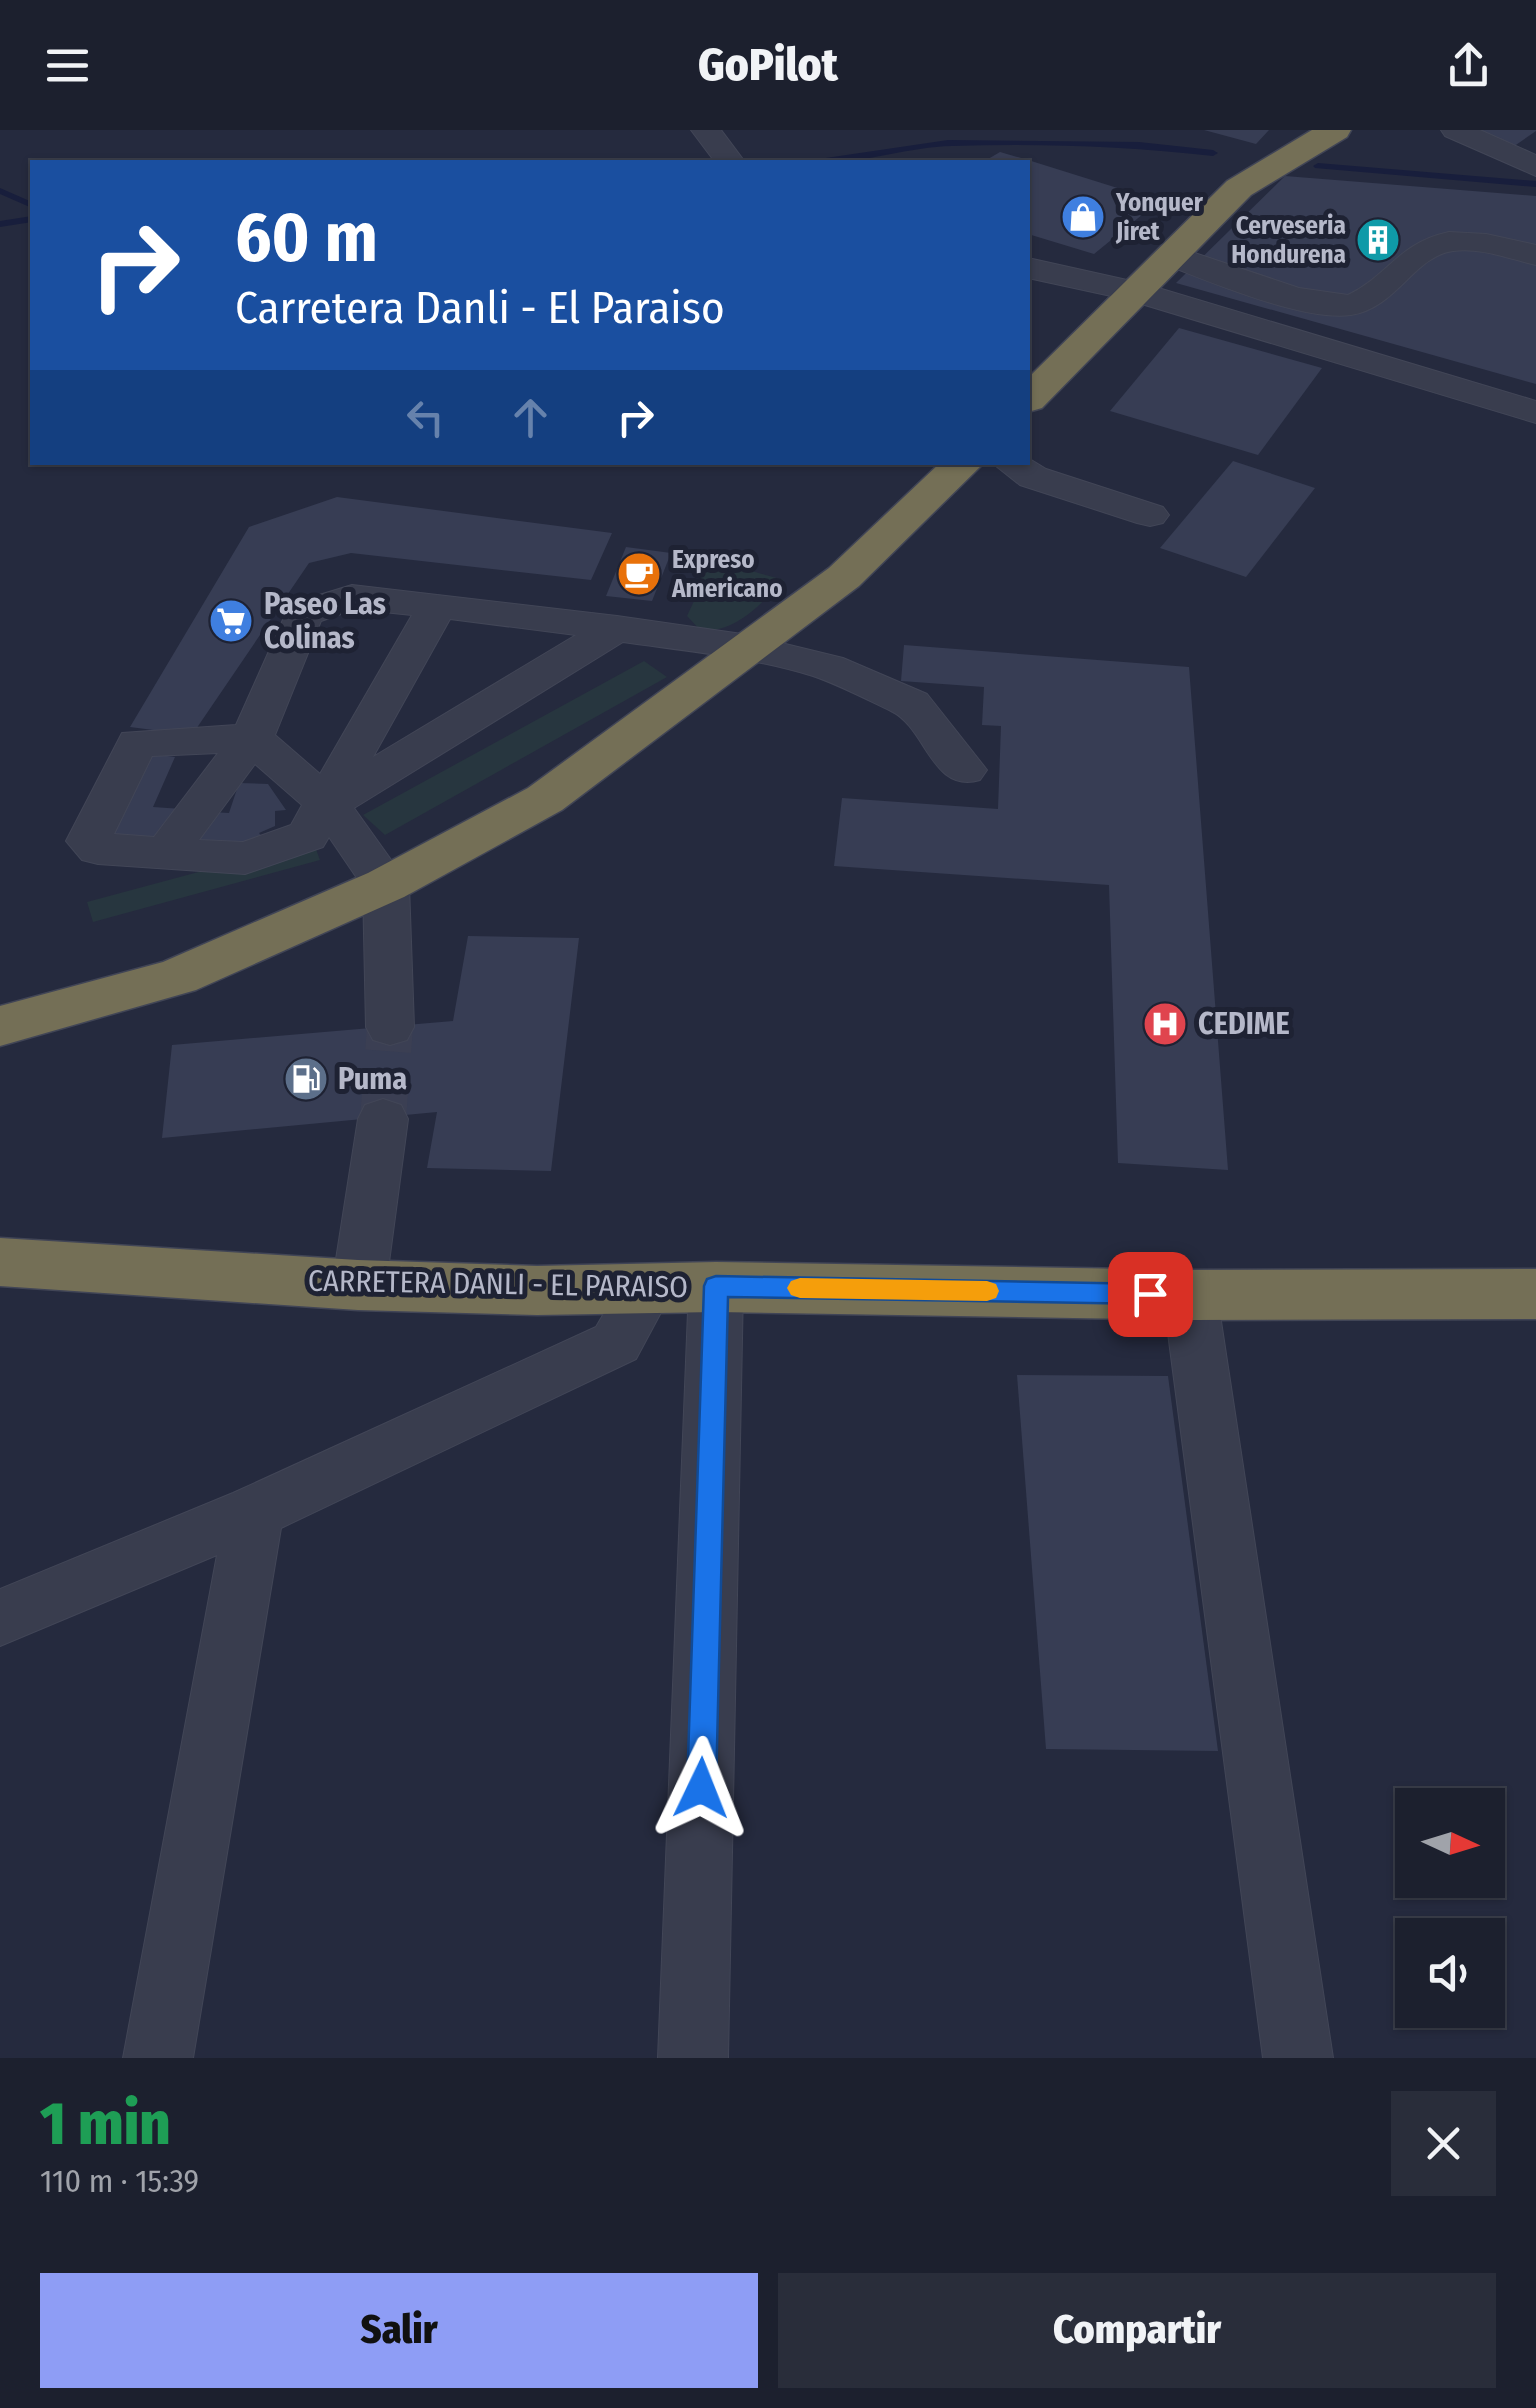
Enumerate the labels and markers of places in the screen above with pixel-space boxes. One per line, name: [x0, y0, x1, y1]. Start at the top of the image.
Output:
place label: Yonquer Jiret: [1115, 188, 1204, 247]
shop icon: Yonquer Jiret: [1060, 194, 1106, 240]
place label: Cerveseria Hondurena: [1231, 211, 1346, 270]
building icon: Cerveseria Hondurena: [1355, 217, 1401, 263]
place label: Expreso Americano: [671, 545, 782, 604]
cafe icon: Expreso Americano: [616, 551, 662, 597]
place label: Paseo Las Colinas: [264, 586, 386, 656]
supermarket icon: Paseo Las Colinas: [208, 598, 254, 644]
hospital icon: CEDIME: [1142, 1001, 1188, 1047]
place label: CEDIME: [1198, 1006, 1290, 1042]
fuel station icon: Puma: [283, 1056, 329, 1102]
place label: Puma: [338, 1061, 407, 1097]
pin: [1108, 1252, 1193, 1337]

